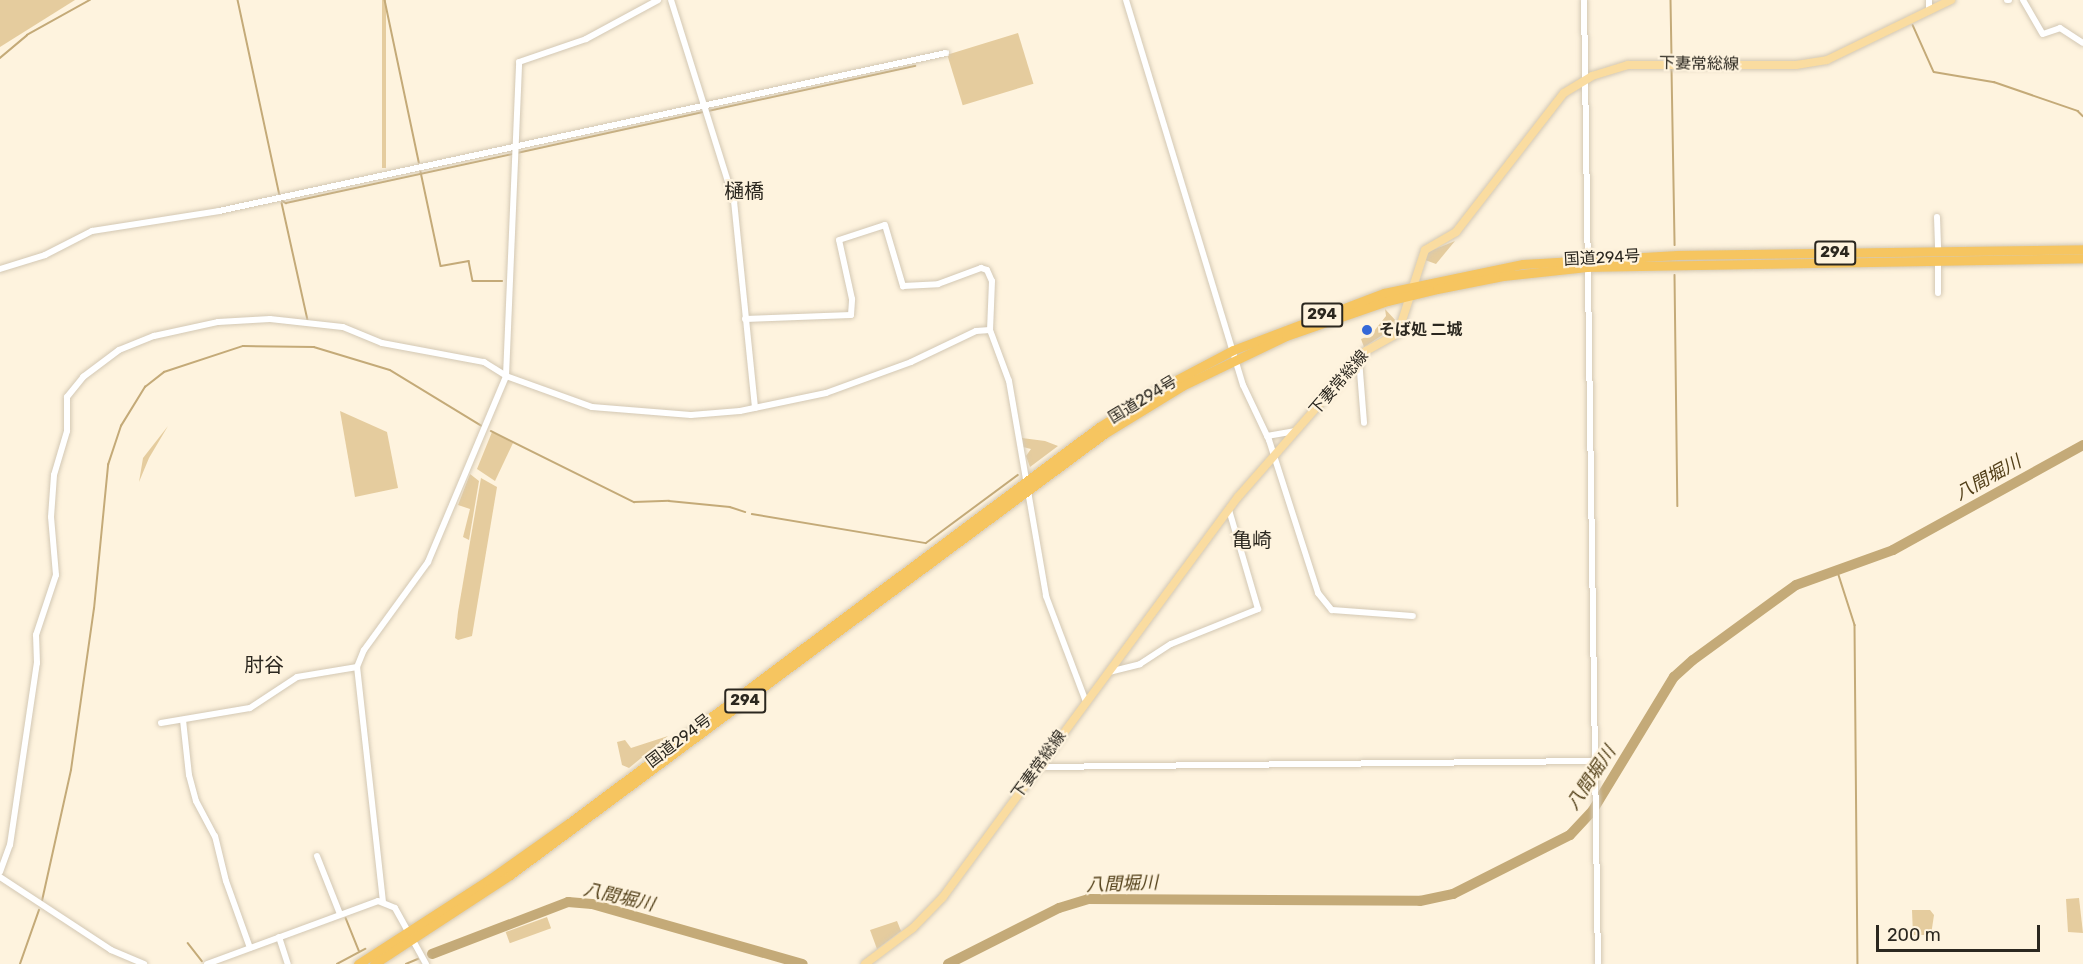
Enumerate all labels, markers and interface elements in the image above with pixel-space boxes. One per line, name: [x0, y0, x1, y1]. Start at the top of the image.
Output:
street label: 下妻常総線: [1659, 54, 1739, 74]
district label: 樋橋: [724, 179, 764, 203]
road number: 294: [1814, 241, 1856, 265]
street label: 国道294号: [1563, 246, 1641, 270]
road number: 294: [1301, 303, 1343, 327]
place label: そば処 二城: [1379, 320, 1462, 340]
marker: そば処 二城: [1360, 323, 1374, 337]
street label: 下妻常総線: [1306, 347, 1372, 419]
street label: 国道294号: [1105, 372, 1181, 428]
water label: 八間堀川: [1951, 451, 2025, 505]
district label: 亀崎: [1232, 528, 1272, 552]
district label: 肘谷: [244, 653, 284, 677]
road number: 294: [724, 689, 766, 713]
street label: 国道294号: [643, 710, 715, 772]
street label: 下妻常総線: [1008, 727, 1070, 803]
water label: 八間堀川: [1562, 742, 1620, 814]
water label: 八間堀川: [1086, 872, 1158, 896]
water label: 八間堀川: [581, 878, 657, 916]
scale bar: [1879, 913, 2042, 951]
text: 200 m: [1887, 924, 1941, 946]

